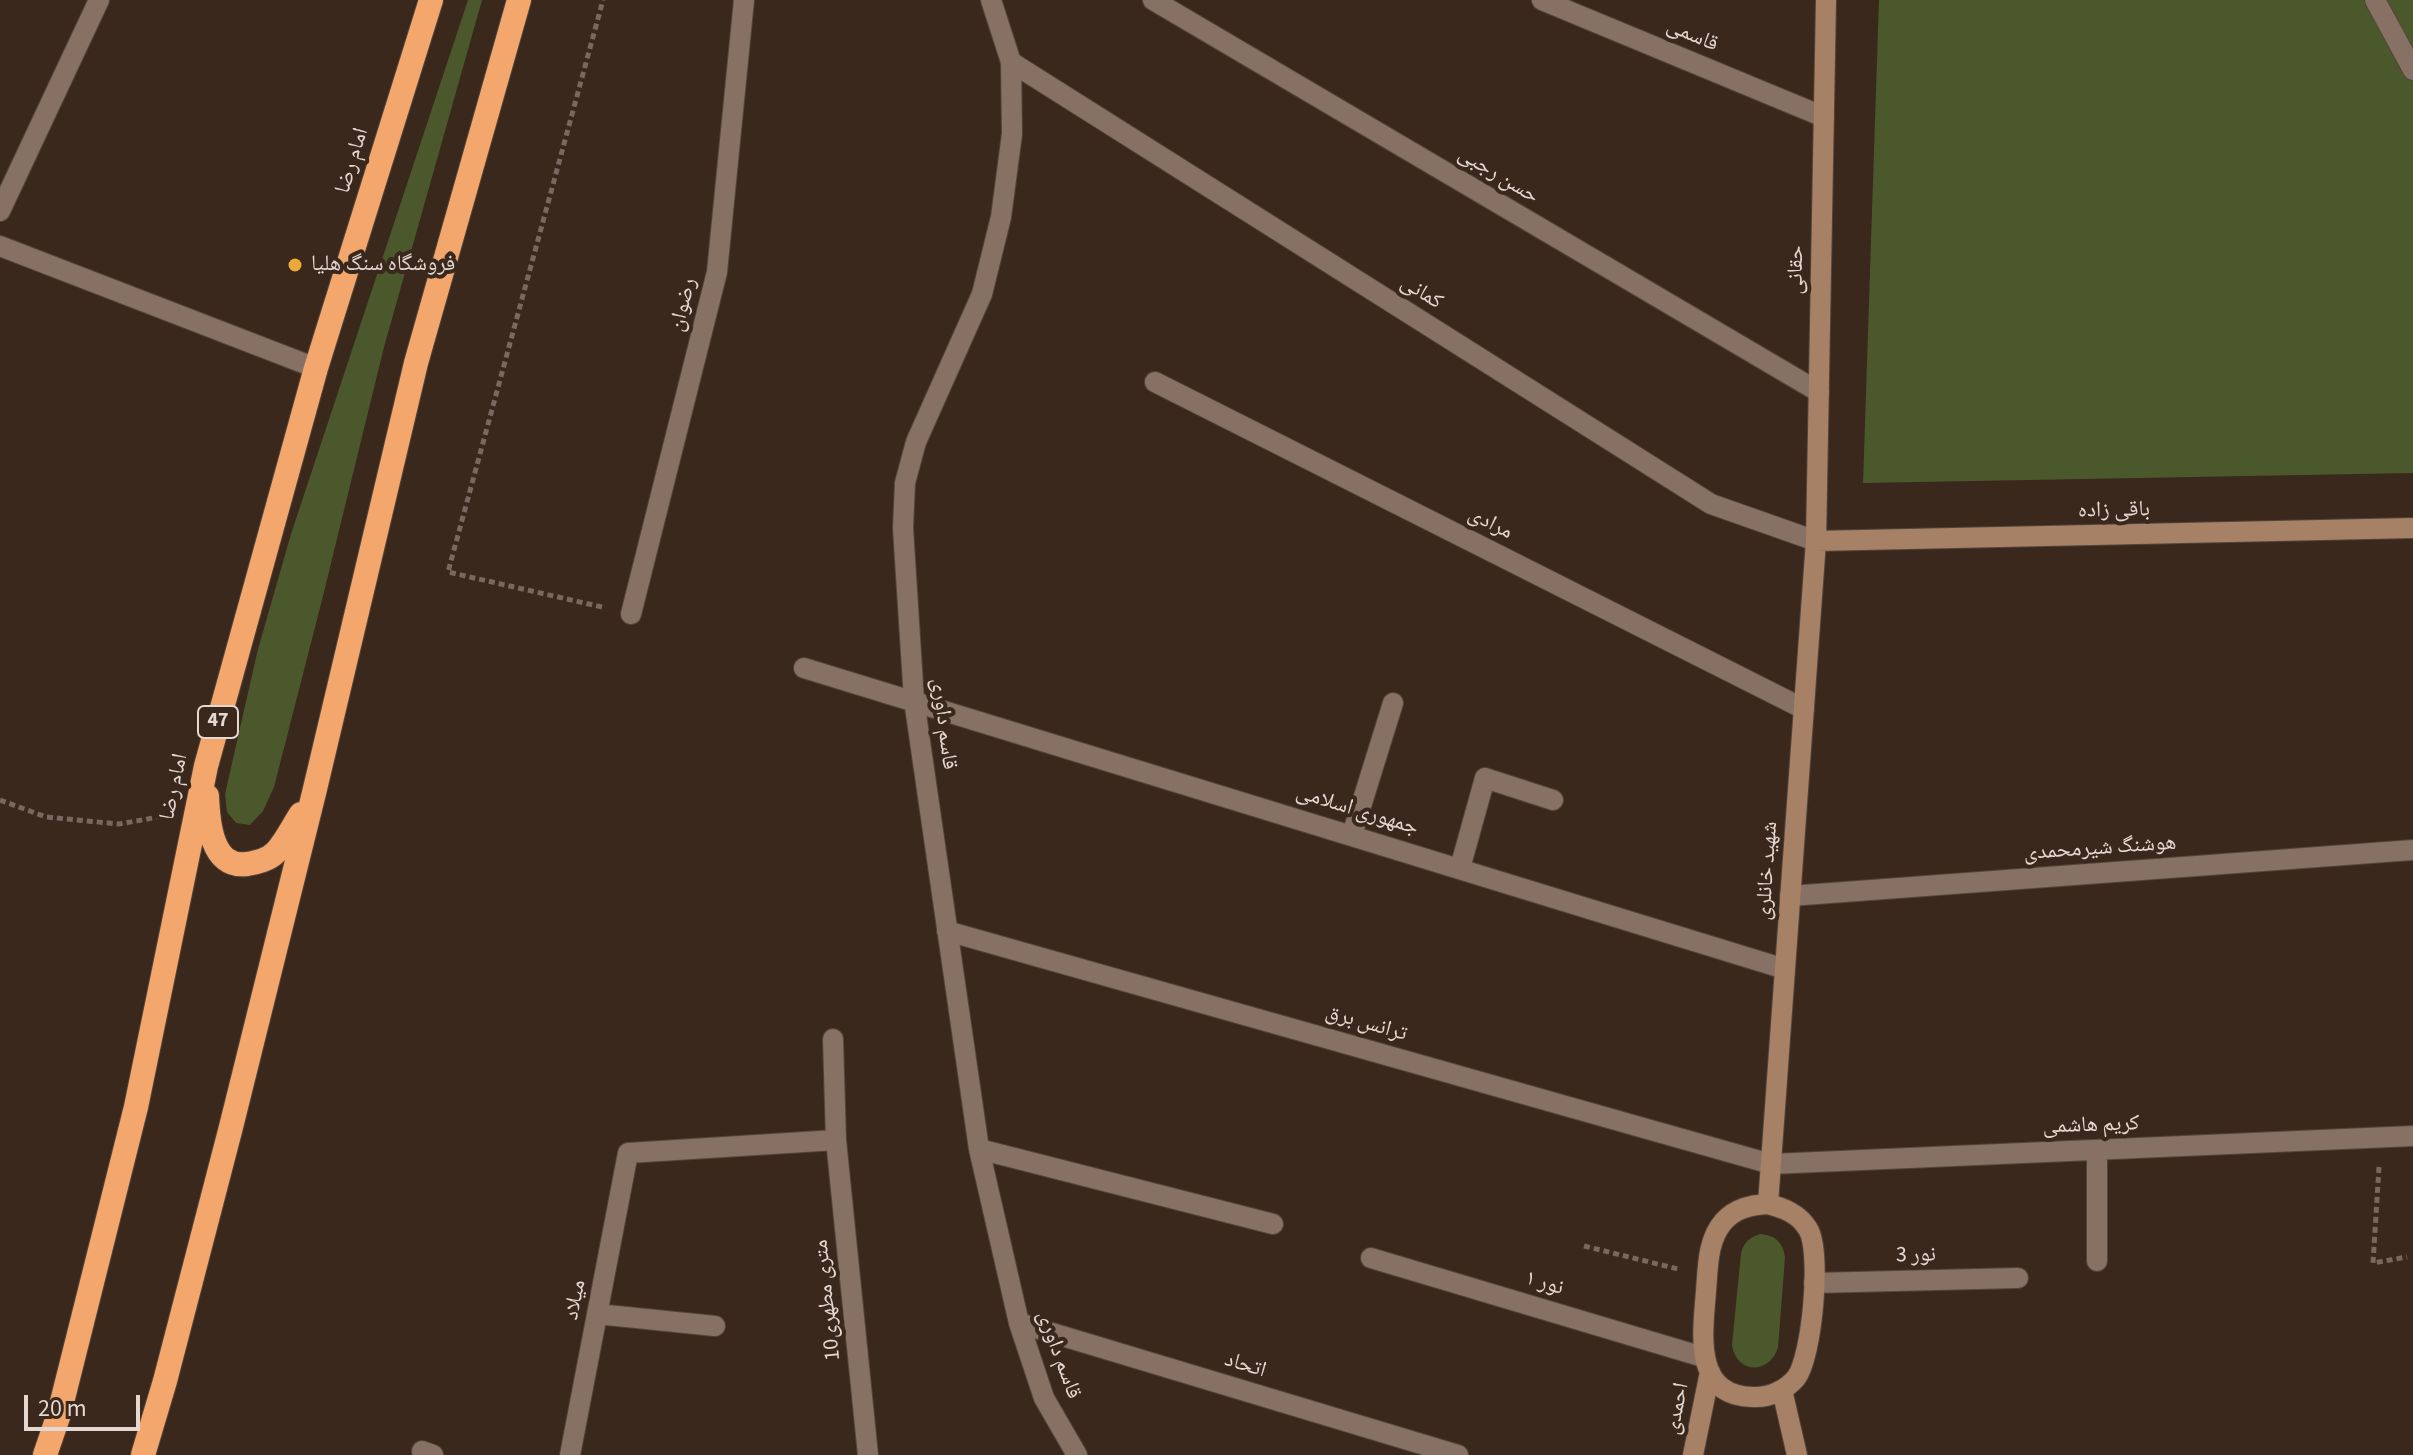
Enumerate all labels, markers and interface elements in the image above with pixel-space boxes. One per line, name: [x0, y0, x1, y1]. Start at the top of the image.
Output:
street label: قاسمی: [1662, 13, 1722, 59]
street label: امام رضا: [331, 125, 375, 197]
street label: حسن رجبی: [1453, 142, 1543, 210]
street label: حقانی: [1783, 245, 1811, 295]
place label: فروشگاه سنگ هلیا: [311, 252, 455, 278]
marker: فروشگاه سنگ هلیا: [286, 256, 304, 274]
street label: کمانی: [1395, 270, 1447, 316]
street label: رضوان: [665, 276, 703, 334]
street label: باقی زاده: [2078, 497, 2150, 525]
street label: مرادی: [1463, 502, 1517, 546]
street label: قاسم داوری: [924, 677, 962, 771]
road number: 47: [198, 706, 238, 738]
street label: امام رضا: [155, 751, 195, 823]
street label: جمهوری اسلامی: [1293, 780, 1421, 842]
street label: شهید خانلری: [1751, 821, 1785, 921]
street label: هوشنگ شیرمحمدی: [2023, 830, 2177, 868]
street label: ترانس برق: [1322, 1000, 1410, 1048]
street label: کریم هاشمی: [2042, 1111, 2140, 1141]
street label: 10متری مطهری: [809, 1238, 847, 1362]
street label: نور 3: [1896, 1242, 1936, 1270]
street label: نور ۱: [1521, 1266, 1567, 1302]
street label: میلاد: [559, 1278, 593, 1322]
street label: قاسم داوری: [1030, 1307, 1086, 1403]
street label: اتحاد: [1221, 1347, 1269, 1385]
scale bar: [28, 1379, 144, 1429]
street label: احمدی: [1660, 1381, 1696, 1437]
text: 20 m: [38, 1391, 87, 1426]

